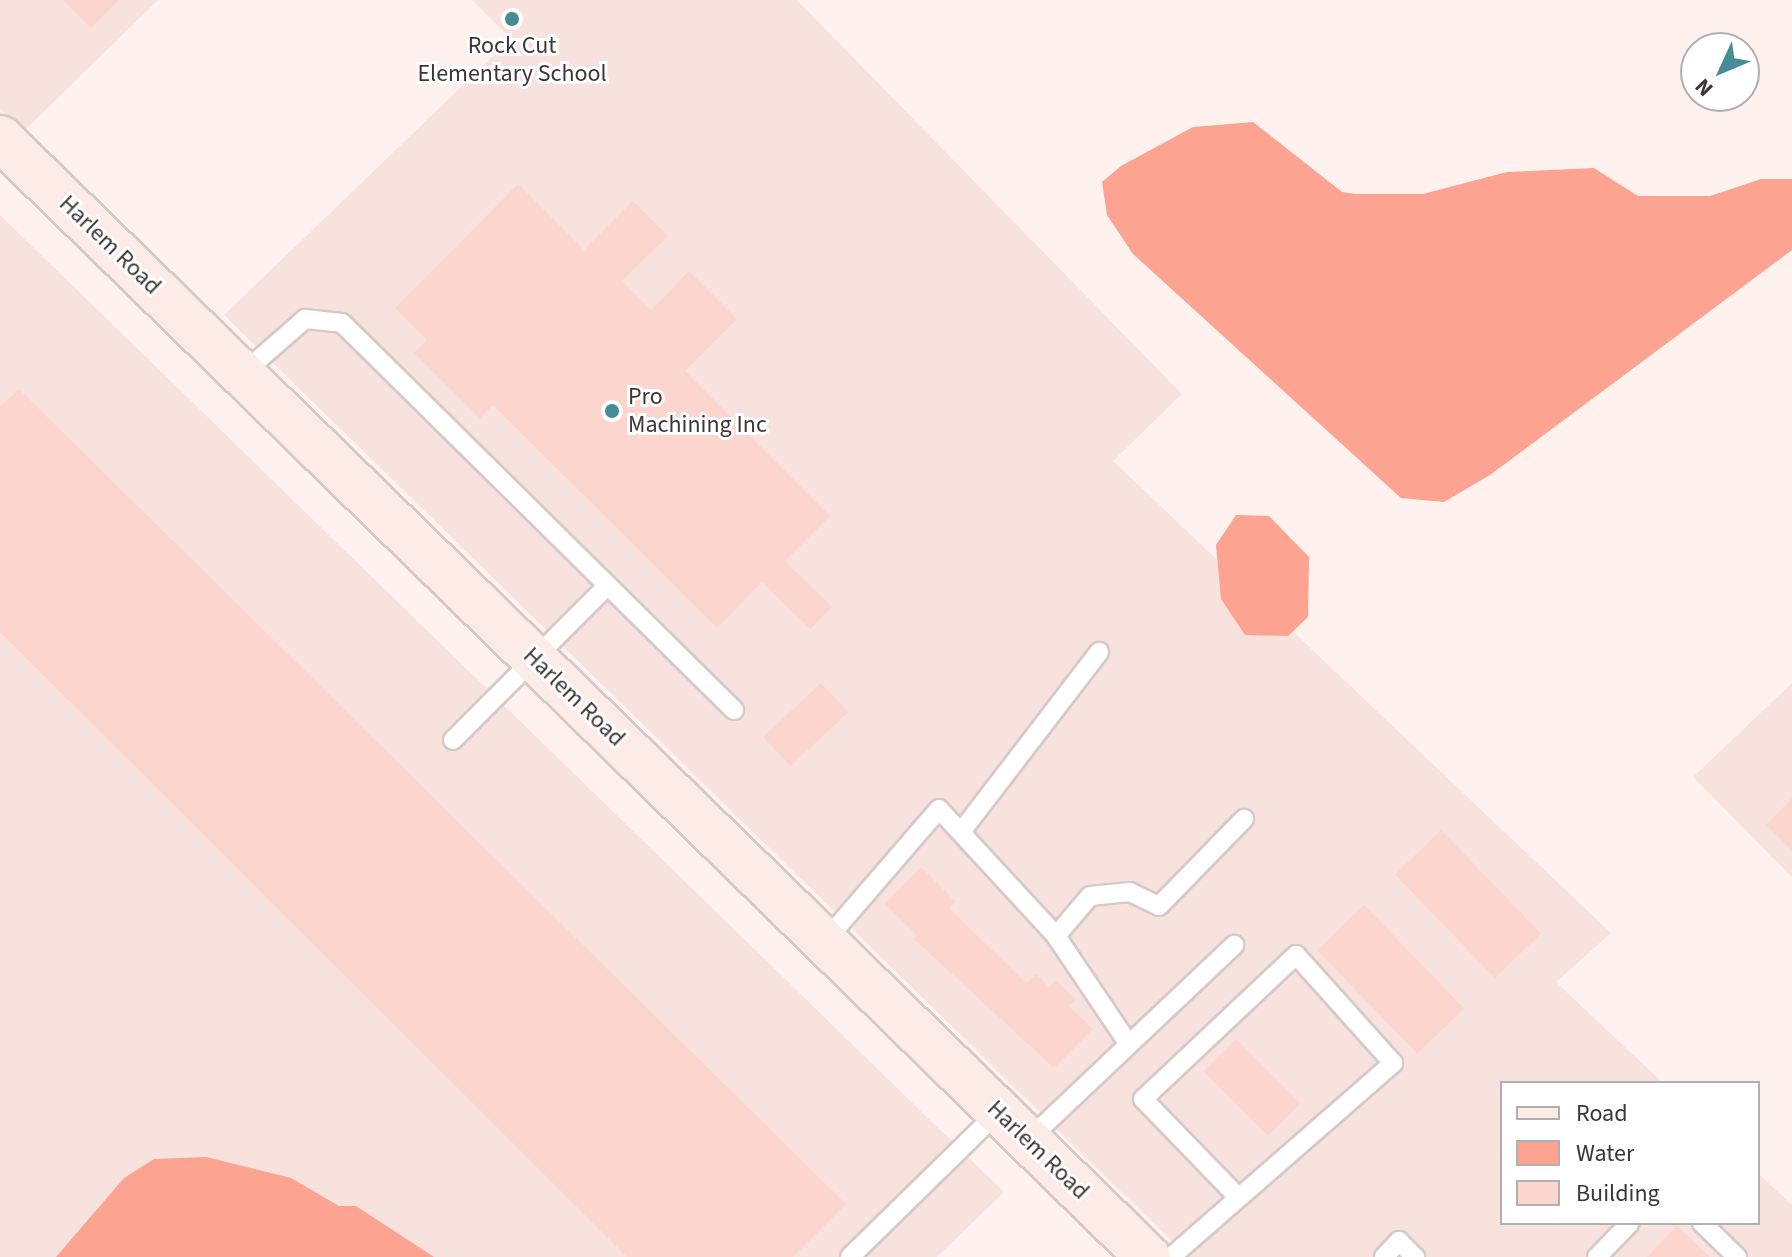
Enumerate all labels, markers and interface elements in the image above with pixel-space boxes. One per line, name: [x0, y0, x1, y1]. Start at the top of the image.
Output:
marker: Rock Cut Elementary School: [503, 10, 521, 28]
place label: Rock Cut Elementary School: [417, 32, 607, 88]
north arrow: [1680, 32, 1760, 112]
text: N: [1688, 71, 1721, 104]
street label: Harlem Road: [53, 189, 167, 301]
place label: Pro Machining Inc: [628, 383, 767, 439]
marker: Pro Machining Inc: [603, 402, 621, 420]
street label: Harlem Road: [517, 641, 631, 753]
legend: [1500, 1081, 1760, 1225]
street label: Harlem Road: [981, 1094, 1095, 1206]
text: Road: [1576, 1096, 1628, 1131]
text: Water: [1576, 1136, 1634, 1171]
text: Building: [1576, 1176, 1660, 1211]

